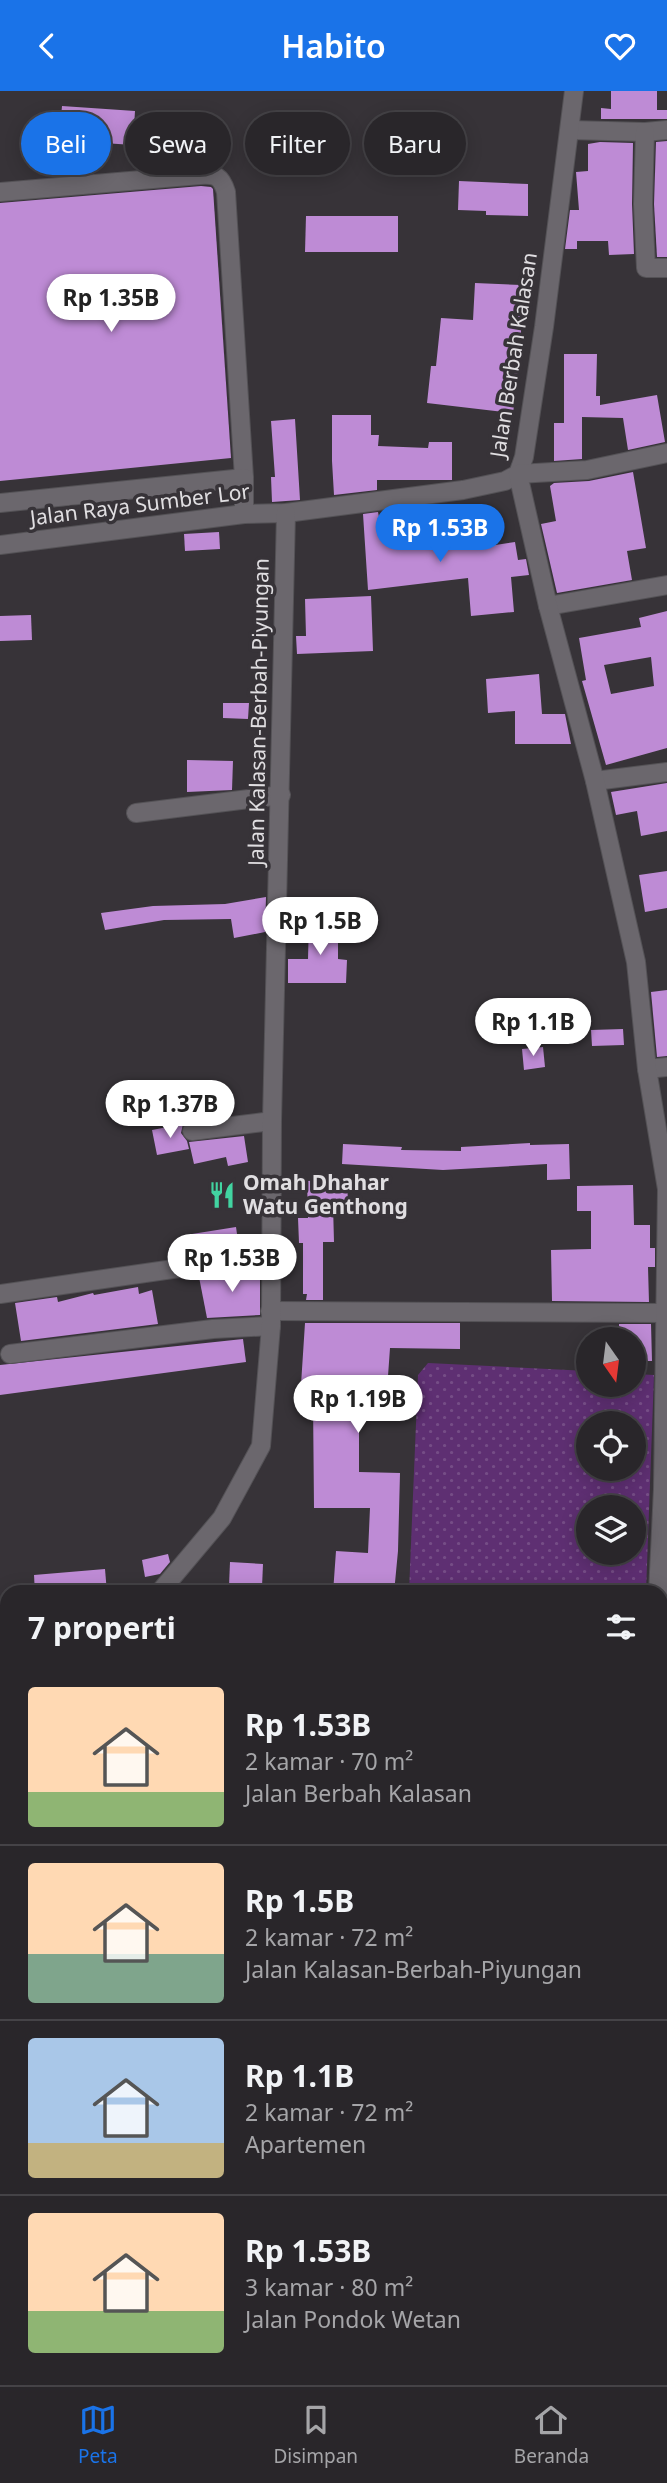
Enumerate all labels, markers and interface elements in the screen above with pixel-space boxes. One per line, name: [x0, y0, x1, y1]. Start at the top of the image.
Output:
text: Habito: [281, 24, 386, 67]
icon: back: [28, 27, 66, 65]
icon: heart: [601, 27, 639, 65]
chip: Beli: [21, 112, 111, 175]
chip: Sewa: [125, 112, 231, 175]
chip: Filter: [245, 112, 350, 175]
chip: Baru: [364, 112, 466, 175]
street label: Jalan Berbah Kalasan: [483, 250, 543, 461]
pin: Rp 1.35B: [39, 275, 183, 334]
text: Rp 1.35B: [63, 281, 159, 313]
street label: Jalan Raya Sumber Lor: [26, 477, 252, 532]
pin: Rp 1.53B: [368, 505, 512, 564]
text: Rp 1.53B: [392, 511, 488, 543]
street label: Jalan Kalasan-Berbah-Piyungan: [241, 558, 275, 868]
pin: Rp 1.5B: [255, 897, 385, 957]
text: Rp 1.5B: [278, 904, 362, 936]
pin: Rp 1.1B: [468, 999, 598, 1058]
text: Rp 1.1B: [491, 1005, 575, 1037]
pin: Rp 1.37B: [98, 1081, 242, 1140]
text: Rp 1.37B: [122, 1087, 218, 1119]
place label: Omah Dhahar Watu Genthong: [243, 1168, 408, 1220]
restaurant icon: Omah Dhahar Watu Genthong: [207, 1180, 237, 1210]
pin: Rp 1.53B: [160, 1235, 304, 1294]
text: Rp 1.53B: [184, 1241, 280, 1273]
north arrow: [576, 1327, 646, 1397]
map controls: [576, 1327, 646, 1565]
pin: Rp 1.19B: [286, 1375, 430, 1435]
text: Rp 1.19B: [310, 1382, 406, 1414]
button: locate: [576, 1411, 646, 1481]
button: layers: [576, 1495, 646, 1565]
text: 7 properti: [28, 1607, 176, 1648]
icon: filters: [602, 1608, 640, 1646]
text: Rp 1.53B: [245, 1704, 371, 1745]
icon: home: [84, 1715, 168, 1799]
text: 2 kamar · 70 m²: [245, 1745, 413, 1777]
text: Jalan Berbah Kalasan: [245, 1777, 472, 1809]
text: Rp 1.5B: [245, 1880, 354, 1921]
icon: home: [84, 1891, 168, 1975]
text: 2 kamar · 72 m²: [245, 1921, 413, 1953]
text: Jalan Kalasan-Berbah-Piyungan: [245, 1953, 582, 1985]
text: Rp 1.1B: [245, 2055, 354, 2096]
icon: home: [84, 2066, 168, 2150]
text: 2 kamar · 72 m²: [245, 2096, 413, 2128]
text: Apartemen: [245, 2128, 366, 2160]
text: Rp 1.53B: [245, 2230, 371, 2271]
icon: home: [84, 2241, 168, 2325]
text: 3 kamar · 80 m²: [245, 2271, 413, 2303]
text: Jalan Pondok Wetan: [245, 2303, 461, 2335]
tab: Peta: [78, 2401, 118, 2469]
tab: Disimpan: [273, 2401, 358, 2469]
tab: Beranda: [514, 2401, 589, 2469]

